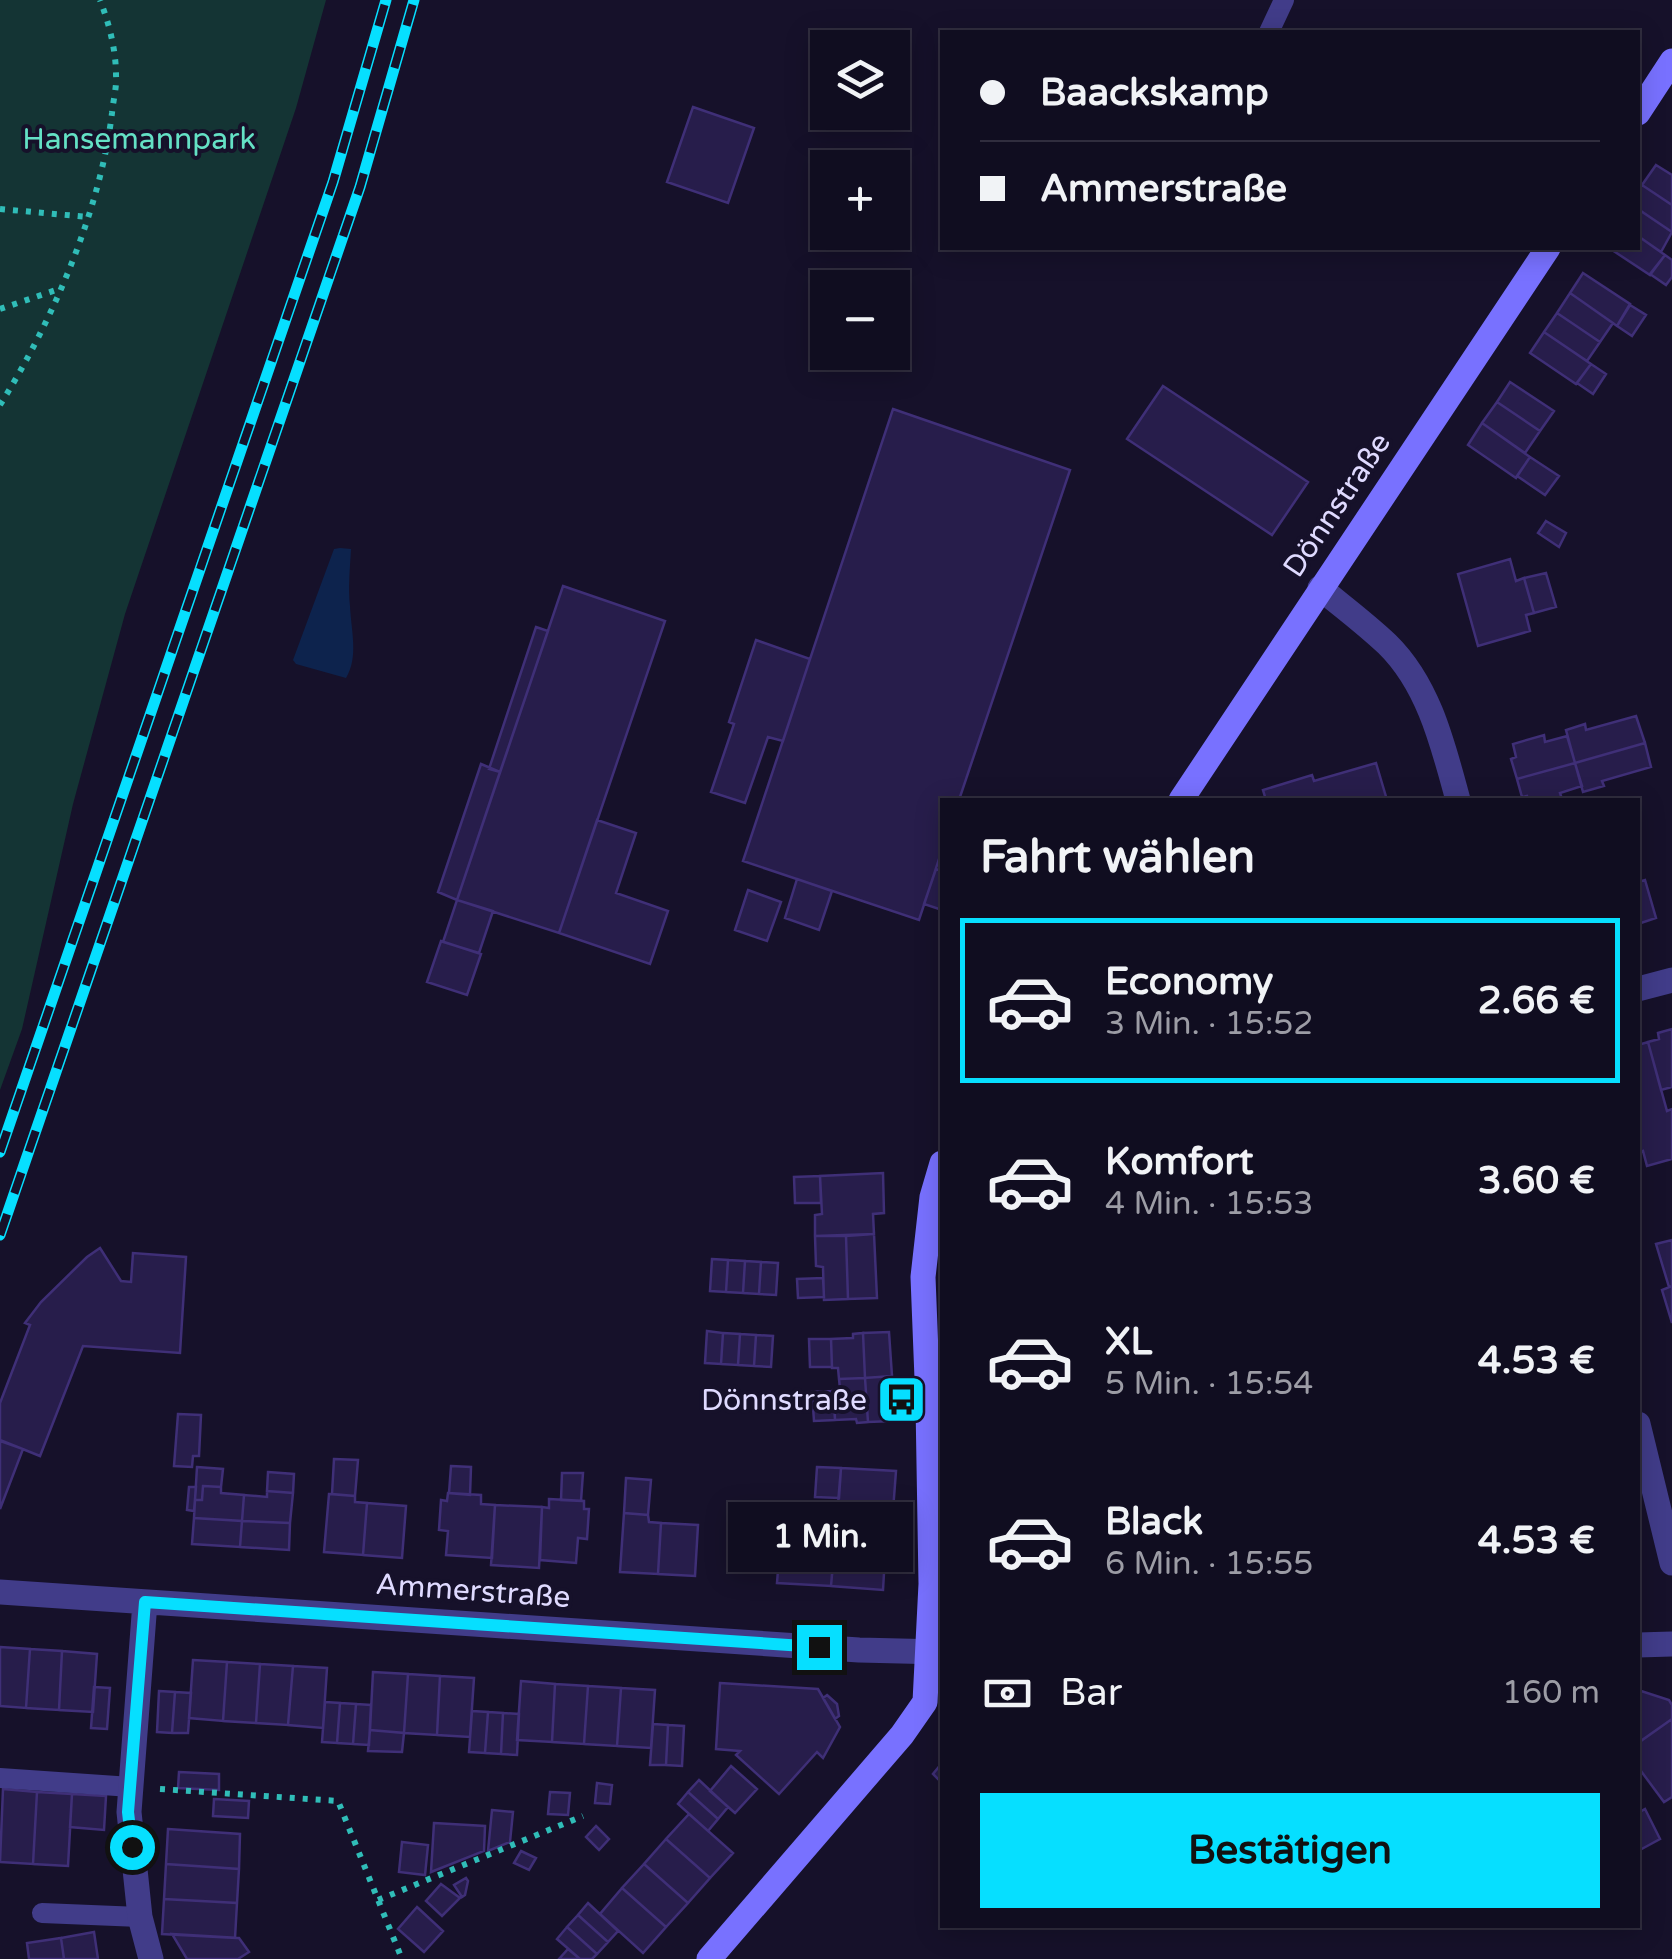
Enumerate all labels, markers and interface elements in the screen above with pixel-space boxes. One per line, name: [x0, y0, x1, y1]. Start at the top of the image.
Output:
map controls: [810, 30, 910, 370]
button: layers: [810, 30, 910, 130]
text: Baackskamp: [1040, 70, 1269, 116]
park label: Hansemannpark: [22, 121, 256, 158]
button: +: [810, 150, 910, 250]
text: Ammerstraße: [1040, 166, 1287, 212]
button: −: [810, 270, 910, 370]
street label: Dönnstraße: [1275, 426, 1399, 584]
text: Fahrt wählen: [980, 831, 1255, 885]
icon: car: [985, 956, 1075, 1046]
text: Economy: [1105, 959, 1273, 1005]
text: 2.66 €: [1478, 978, 1595, 1024]
text: 3 Min. · 15:52: [1105, 1005, 1313, 1043]
icon: car: [985, 1136, 1075, 1226]
text: Komfort: [1105, 1139, 1254, 1185]
text: 3.60 €: [1478, 1158, 1595, 1204]
text: 4 Min. · 15:53: [1105, 1185, 1313, 1223]
icon: car: [985, 1316, 1075, 1406]
text: XL: [1105, 1319, 1152, 1365]
text: 4.53 €: [1478, 1338, 1595, 1384]
text: 5 Min. · 15:54: [1105, 1365, 1313, 1403]
bus stop icon: Dönnstraße: [876, 1374, 928, 1426]
place label: Dönnstraße: [701, 1382, 867, 1419]
icon: car: [985, 1496, 1075, 1586]
text: Black: [1105, 1499, 1203, 1545]
callout: 1 Min.: [726, 1502, 912, 1572]
text: 1 Min.: [773, 1518, 868, 1556]
text: 4.53 €: [1478, 1518, 1595, 1564]
text: 6 Min. · 15:55: [1105, 1545, 1313, 1583]
street label: Ammerstraße: [374, 1566, 572, 1616]
route end: [797, 1625, 842, 1670]
icon: cash: [980, 1666, 1035, 1721]
text: Bar: [1060, 1670, 1122, 1716]
text: 160 m: [1502, 1674, 1600, 1712]
button: Bestätigen: [980, 1793, 1600, 1908]
route start: [110, 1825, 155, 1870]

